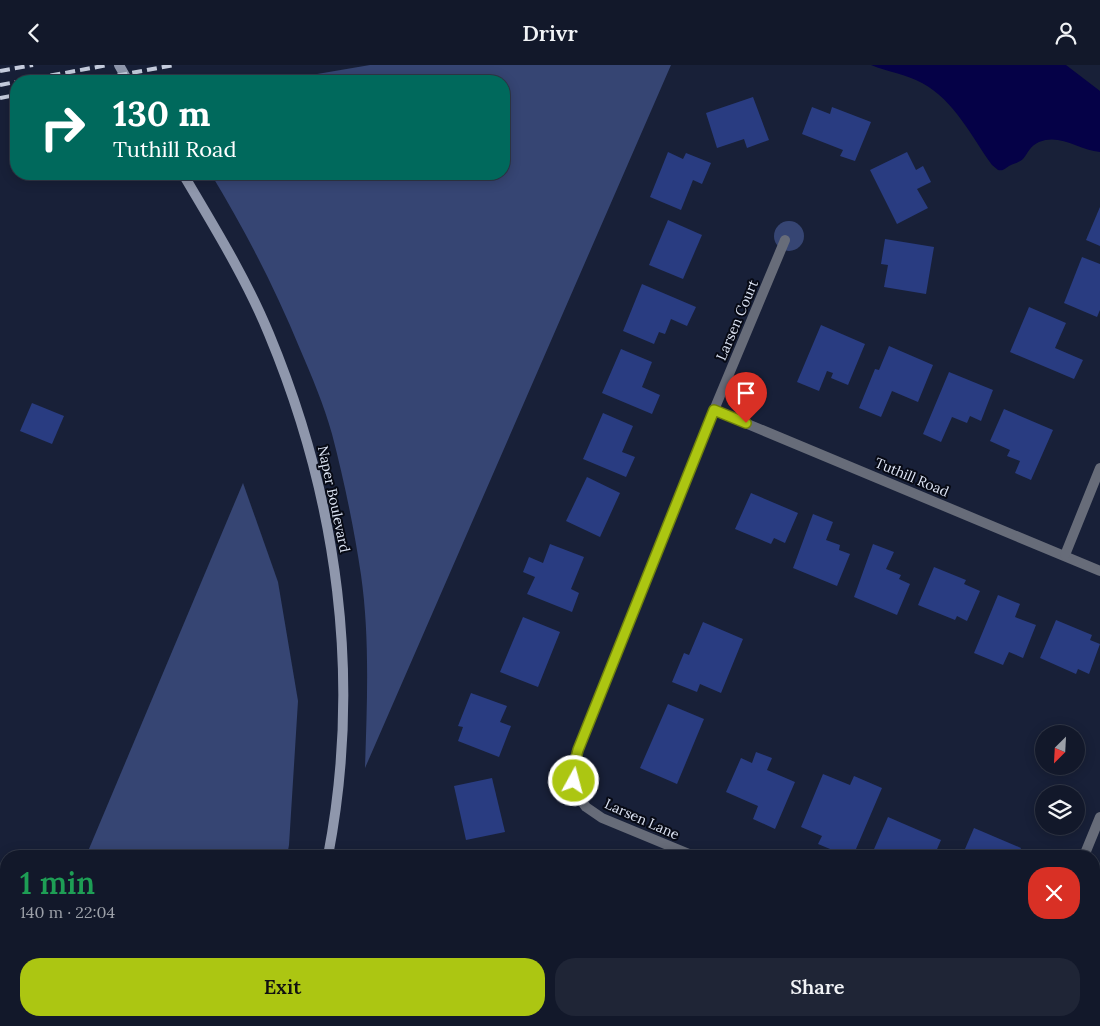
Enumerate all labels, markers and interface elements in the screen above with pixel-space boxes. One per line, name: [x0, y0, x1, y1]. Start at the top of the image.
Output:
icon: back: [20, 19, 48, 47]
text: Drivr: [522, 19, 578, 47]
icon: person: [1052, 19, 1080, 47]
text: 130 m: [113, 91, 210, 136]
icon: right: [30, 95, 95, 160]
text: Tuthill Road: [113, 135, 237, 163]
street label: Larsen Court: [712, 276, 762, 363]
pin: [725, 372, 767, 423]
icon: arrive: [732, 379, 760, 407]
street label: Naper Boulevard: [314, 444, 354, 554]
street label: Tuthill Road: [872, 453, 952, 501]
north arrow: [1035, 725, 1085, 775]
map controls: [1035, 725, 1085, 835]
position arrow: [547, 754, 599, 806]
button: layers: [1035, 785, 1085, 835]
street label: Larsen Lane: [602, 795, 682, 844]
text: 1 min: [20, 864, 95, 902]
button: close: [1028, 867, 1080, 919]
text: 140 m · 22:04: [20, 902, 115, 922]
button: Exit: [20, 958, 545, 1016]
button: Share: [555, 958, 1080, 1016]

